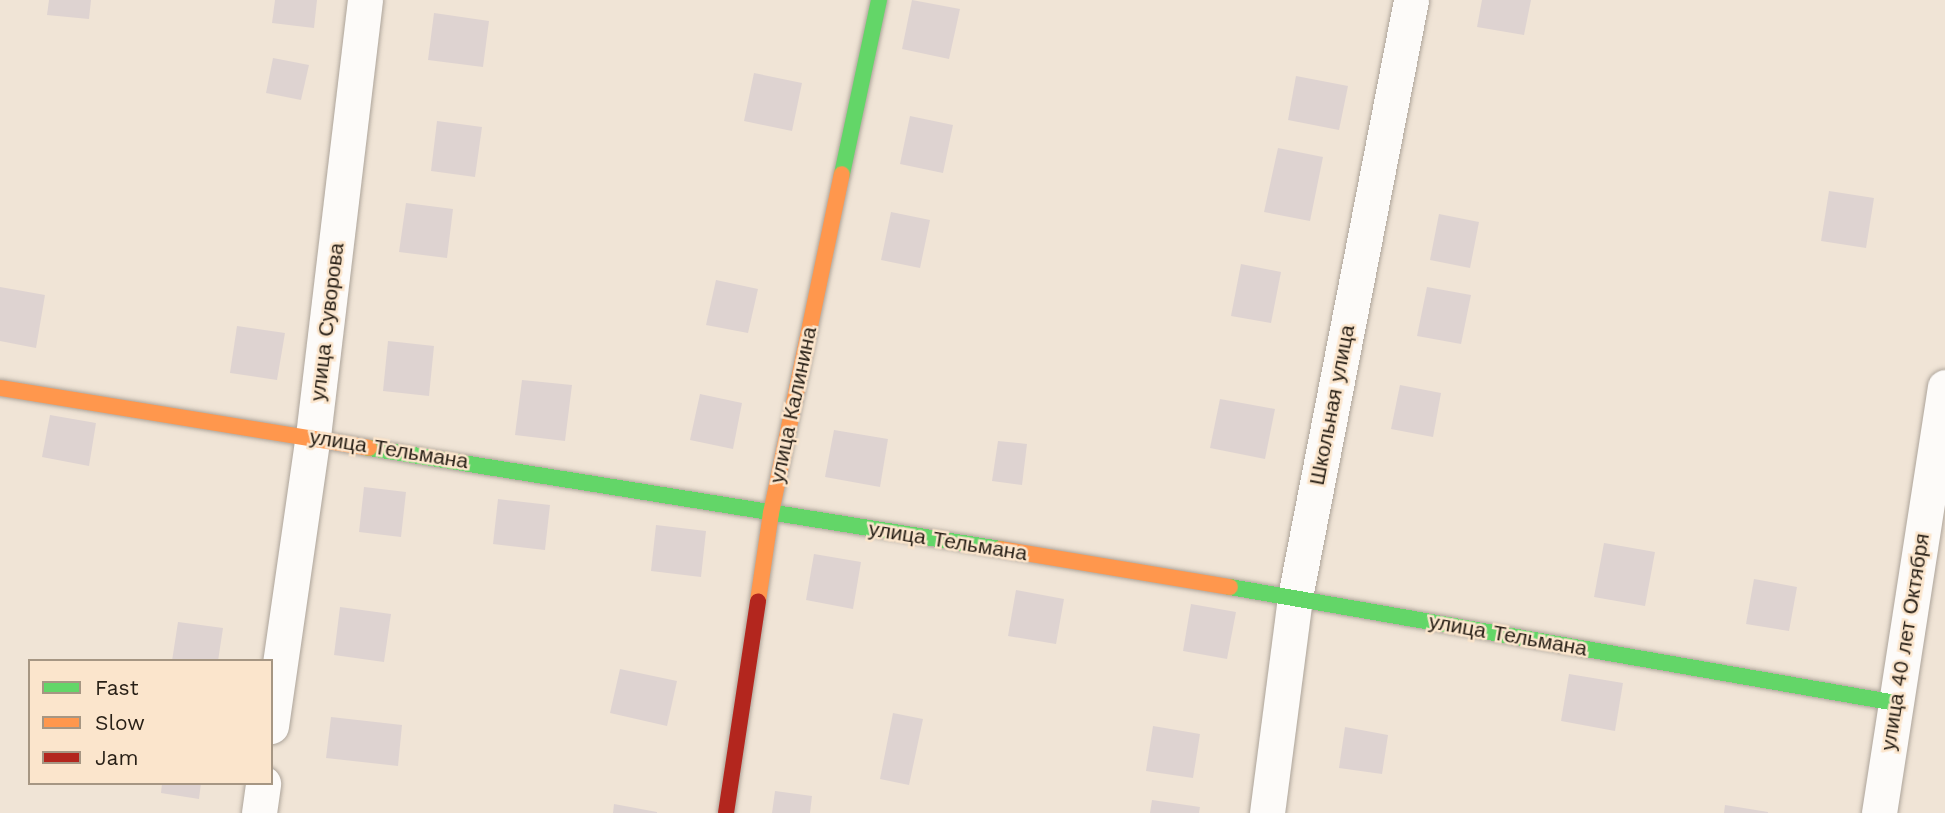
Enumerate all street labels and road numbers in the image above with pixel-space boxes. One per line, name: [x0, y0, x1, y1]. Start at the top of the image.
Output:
street label: улица Суворова: [305, 242, 349, 402]
street label: Школьная улица: [1304, 323, 1360, 487]
street label: улица Калинина: [764, 324, 822, 486]
street label: улица Тельмана: [308, 424, 470, 474]
street label: улица Тельмана: [867, 516, 1029, 566]
street label: улица 40 лет Октября: [1875, 532, 1935, 752]
street label: улица Тельмана: [1427, 609, 1589, 661]

